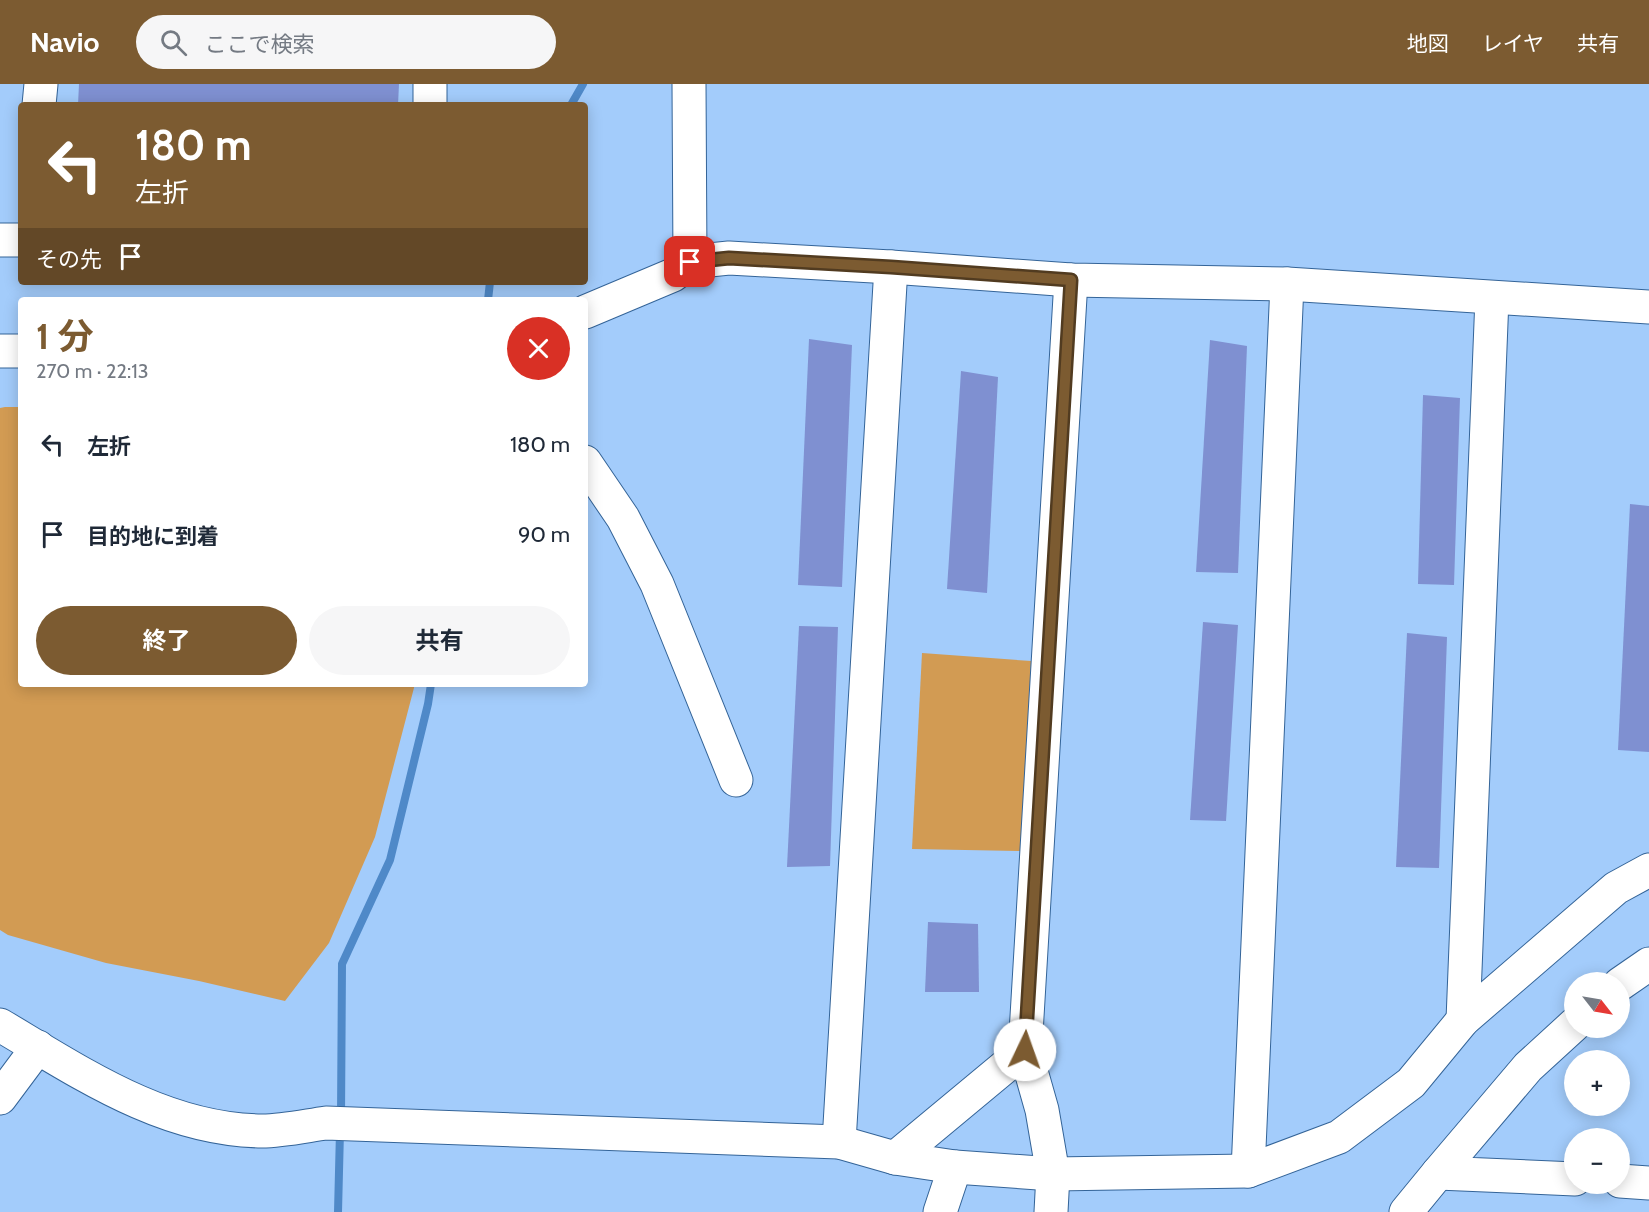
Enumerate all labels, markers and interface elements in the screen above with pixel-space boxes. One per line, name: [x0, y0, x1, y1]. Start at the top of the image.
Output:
search box: [136, 15, 556, 69]
text: Navio: [30, 25, 100, 59]
icon: search: [157, 26, 190, 59]
text: ここで検索: [205, 31, 315, 58]
text: 地図: [1407, 31, 1449, 56]
text: レイヤ: [1482, 31, 1544, 56]
text: 共有: [1577, 31, 1619, 56]
text: 180 m: [135, 119, 251, 171]
icon: left: [36, 126, 114, 204]
text: 左折: [135, 176, 189, 209]
pin: [664, 236, 715, 287]
icon: arrive: [114, 240, 147, 273]
icon: arrive: [673, 245, 706, 278]
text: その先: [36, 246, 102, 273]
text: 1 分: [36, 314, 93, 358]
button: close: [507, 317, 570, 380]
text: 270 m · 22:13: [36, 359, 149, 383]
icon: left: [36, 428, 69, 461]
text: 180 m: [510, 431, 570, 458]
text: 左折: [87, 433, 131, 460]
icon: arrive: [36, 518, 69, 551]
text: 90 m: [518, 521, 570, 548]
text: 目的地に到着: [87, 523, 219, 550]
button: 終了: [36, 606, 297, 675]
button: 共有: [309, 606, 570, 675]
north arrow: [1564, 972, 1630, 1038]
map controls: [1564, 972, 1630, 1194]
position arrow: [993, 1018, 1057, 1082]
button: +: [1564, 1050, 1630, 1116]
button: −: [1564, 1128, 1630, 1194]

